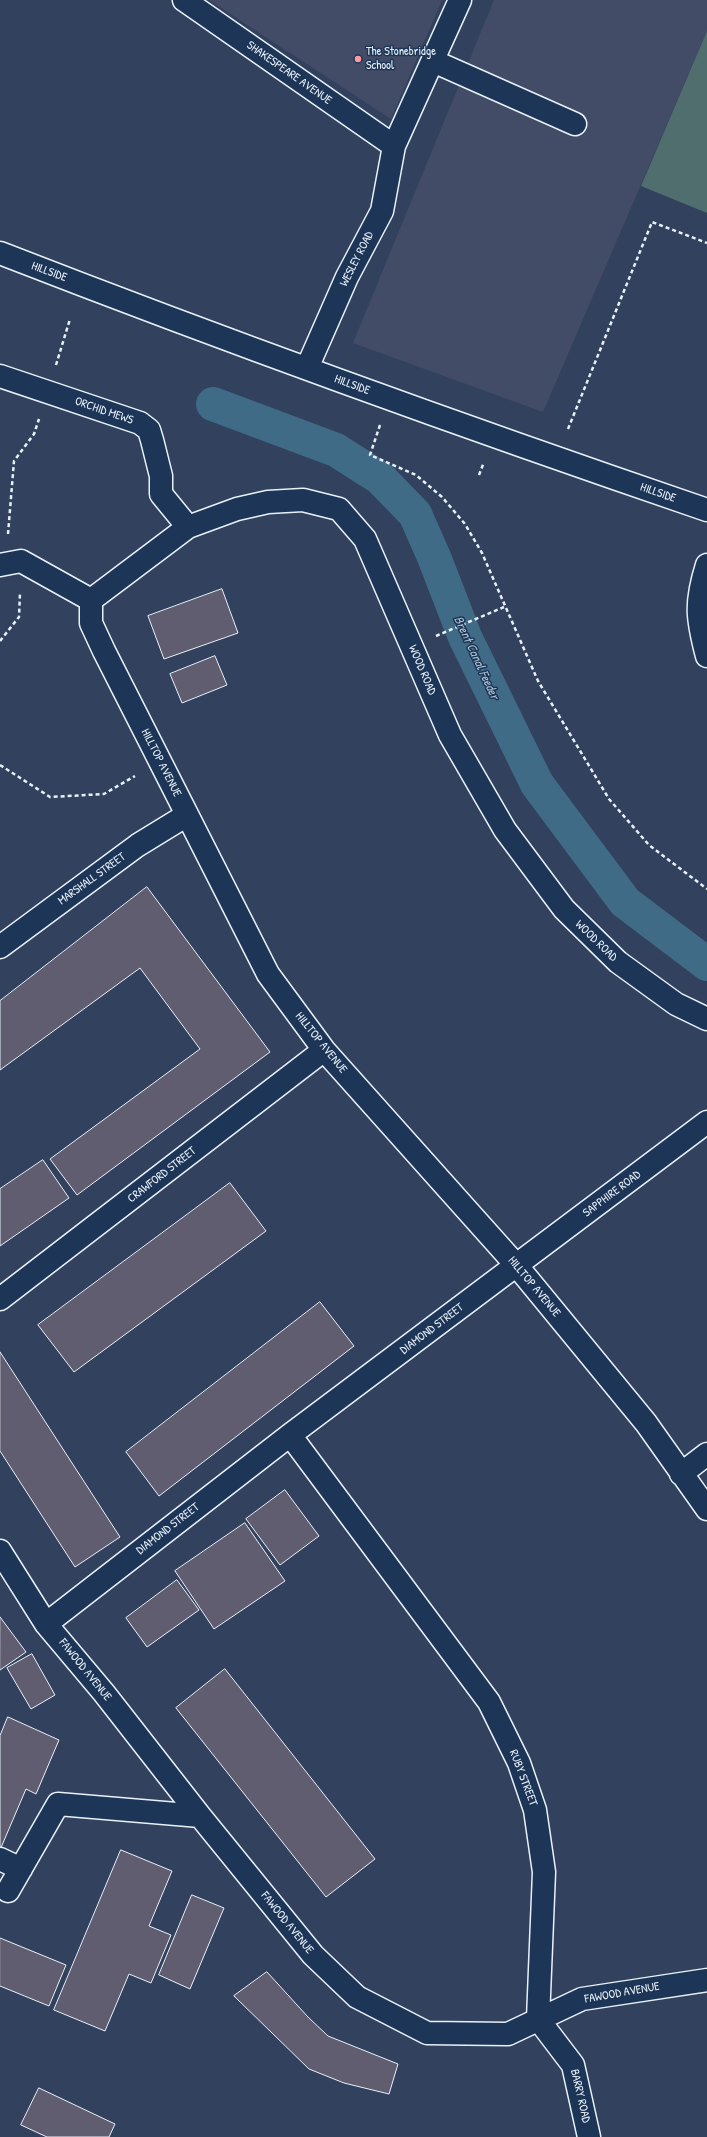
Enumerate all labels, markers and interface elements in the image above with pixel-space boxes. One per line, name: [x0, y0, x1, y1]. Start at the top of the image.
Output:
street label: SHAKESPEARE AVENUE: [244, 38, 334, 108]
place label: The Stonebridge School: [366, 45, 436, 73]
marker: The Stonebridge School: [353, 54, 363, 64]
street label: WESLEY ROAD: [337, 229, 377, 289]
street label: HILLSIDE: [29, 259, 69, 285]
street label: HILLSIDE: [332, 372, 372, 398]
street label: ORCHID MEWS: [73, 394, 135, 428]
street label: HILLSIDE: [638, 480, 678, 506]
water label: Brent Canal Feeder: [450, 614, 502, 702]
street label: WOOD ROAD: [405, 643, 439, 697]
street label: HILLTOP AVENUE: [138, 727, 184, 799]
street label: MARSHALL STREET: [55, 850, 129, 908]
street label: WOOD ROAD: [572, 917, 620, 965]
street label: HILLTOP AVENUE: [292, 1010, 350, 1076]
street label: CRAWFORD STREET: [125, 1144, 199, 1206]
street label: SAPPHIRE ROAD: [580, 1168, 644, 1220]
street label: HILLTOP AVENUE: [505, 1254, 563, 1320]
street label: DIAMOND STREET: [397, 1300, 467, 1358]
street label: DIAMOND STREET: [134, 1500, 202, 1558]
street label: FAWOOD AVENUE: [56, 1636, 114, 1704]
street label: RUBY STREET: [506, 1748, 540, 1808]
street label: FAWOOD AVENUE: [258, 1889, 316, 1957]
street label: FAWOOD AVENUE: [583, 1979, 661, 2007]
street label: BARRY ROAD: [567, 2068, 593, 2124]

